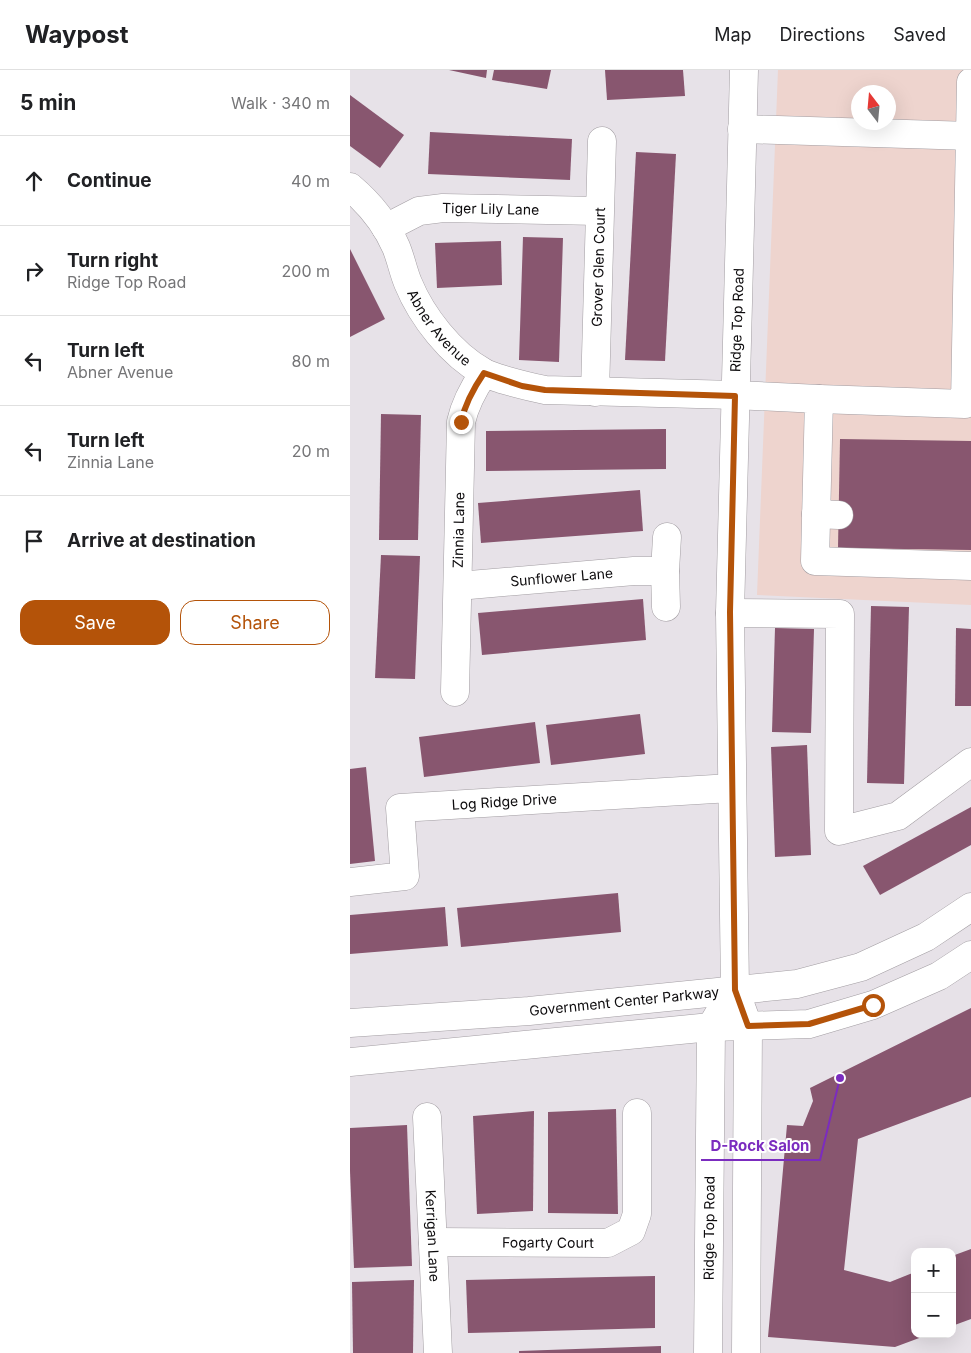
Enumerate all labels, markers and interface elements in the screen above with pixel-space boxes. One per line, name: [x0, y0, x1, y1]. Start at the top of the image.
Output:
text: Waypost: [25, 20, 129, 49]
text: Map: [714, 24, 752, 45]
text: Directions: [780, 24, 865, 45]
text: Saved: [893, 24, 946, 45]
north arrow: [851, 85, 896, 130]
text: 5 min: [20, 90, 76, 115]
text: Walk · 340 m: [231, 93, 330, 113]
icon: ahead: [20, 167, 48, 195]
text: Continue: [67, 169, 152, 192]
text: 40 m: [291, 171, 330, 191]
street label: Tiger Lily Lane: [442, 199, 539, 218]
street label: Grover Glen Court: [588, 206, 608, 327]
text: Turn right: [67, 249, 158, 272]
icon: right: [20, 257, 48, 285]
text: 200 m: [282, 261, 330, 281]
street label: Ridge Top Road: [726, 268, 747, 372]
text: Ridge Top Road: [67, 272, 186, 292]
street label: Abner Avenue: [404, 287, 475, 369]
text: Turn left: [67, 339, 145, 362]
icon: left: [20, 347, 48, 375]
text: 80 m: [291, 351, 330, 371]
text: Abner Avenue: [67, 362, 173, 382]
route end: [450, 411, 473, 434]
text: Turn left: [67, 429, 145, 452]
icon: left: [20, 437, 48, 465]
text: 20 m: [292, 441, 330, 461]
text: Zinnia Lane: [67, 452, 154, 472]
street label: Zinnia Lane: [449, 492, 467, 568]
icon: arrive: [20, 527, 48, 555]
text: Arrive at destination: [67, 529, 256, 552]
street label: Sunflower Lane: [509, 564, 614, 590]
button: Save: [20, 600, 170, 645]
button: Share: [180, 600, 330, 645]
street label: Log Ridge Drive: [451, 790, 557, 813]
street label: Government Center Parkway: [528, 983, 720, 1019]
route start: [862, 994, 885, 1017]
callout: D-Rock Salon: [701, 1130, 820, 1160]
text: D-Rock Salon: [711, 1136, 809, 1155]
street label: Ridge Top Road: [700, 1176, 718, 1280]
street label: Kerrigan Lane: [422, 1189, 444, 1282]
street label: Fogarty Court: [502, 1233, 594, 1251]
map controls: [911, 1248, 956, 1338]
button: +: [911, 1248, 956, 1293]
button: −: [911, 1293, 956, 1338]

